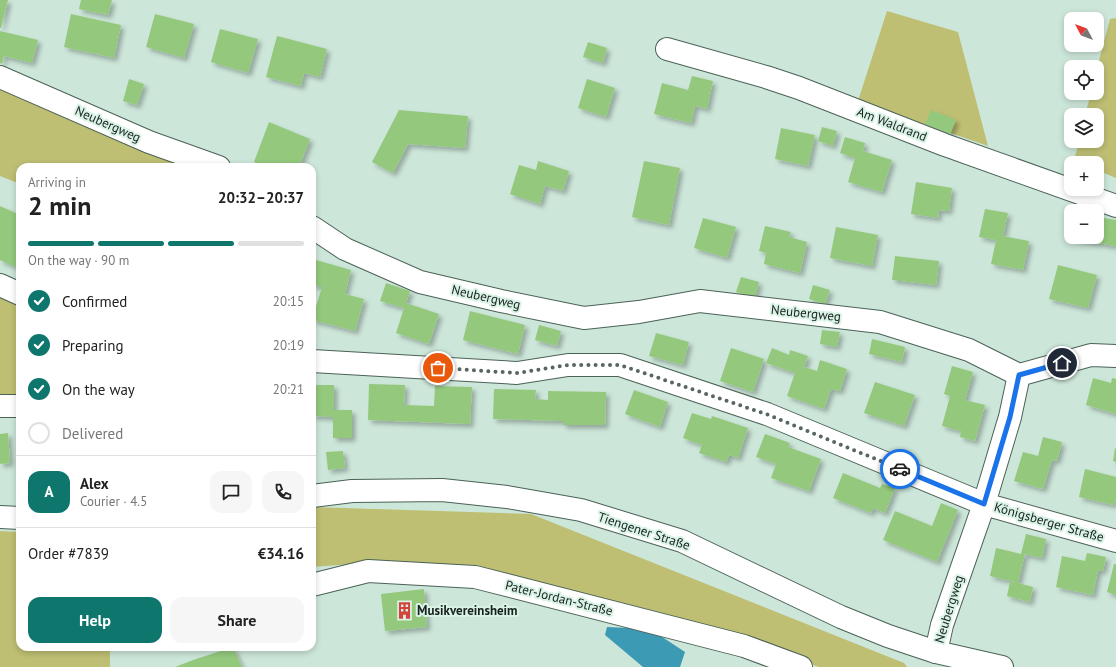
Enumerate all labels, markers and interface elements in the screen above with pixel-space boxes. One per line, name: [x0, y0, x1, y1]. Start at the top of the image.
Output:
north arrow: [1064, 12, 1104, 52]
map controls: [1064, 12, 1104, 244]
button: locate: [1064, 60, 1104, 100]
street label: Neubergweg: [72, 102, 144, 146]
street label: Am Waldrand: [854, 103, 930, 145]
button: layers: [1064, 108, 1104, 148]
button: +: [1064, 156, 1104, 196]
text: Arriving in: [28, 174, 86, 191]
text: 20:32–20:37: [218, 188, 304, 207]
text: 2 min: [28, 189, 91, 222]
button: −: [1064, 204, 1104, 244]
text: On the way · 90 m: [28, 252, 129, 269]
street label: Neubergweg: [450, 281, 522, 313]
icon: check: [28, 290, 50, 312]
text: Confirmed: [62, 292, 127, 311]
text: 20:15: [273, 293, 304, 310]
street label: Neubergweg: [770, 301, 842, 325]
icon: check: [28, 334, 50, 356]
text: Preparing: [62, 336, 124, 355]
text: 20:19: [273, 337, 304, 354]
pin: [1045, 346, 1079, 380]
pin: [421, 351, 455, 385]
icon: home: [1051, 352, 1073, 374]
icon: bag: [427, 357, 449, 379]
icon: check: [28, 378, 50, 400]
text: On the way: [62, 380, 135, 399]
text: 20:21: [273, 381, 304, 398]
text: Delivered: [62, 424, 123, 443]
courier: [880, 449, 920, 489]
icon: car: [889, 458, 911, 480]
button: chat: [210, 471, 252, 513]
button: phone: [262, 471, 304, 513]
text: Alex: [80, 474, 109, 493]
text: A: [44, 482, 54, 501]
text: Courier · 4.5: [80, 493, 147, 510]
street label: Königsberger Straße: [992, 498, 1106, 546]
street label: Tiengener Straße: [596, 508, 692, 554]
text: Order #7839: [28, 544, 109, 563]
text: €34.16: [258, 544, 304, 563]
street label: Neubergweg: [931, 573, 967, 645]
street label: Pater-Jordan-Straße: [504, 576, 614, 620]
button: Help: [28, 597, 162, 643]
button: Share: [170, 597, 304, 643]
building icon: Musikvereinsheim: [394, 600, 414, 620]
place label: Musikvereinsheim: [417, 602, 518, 619]

